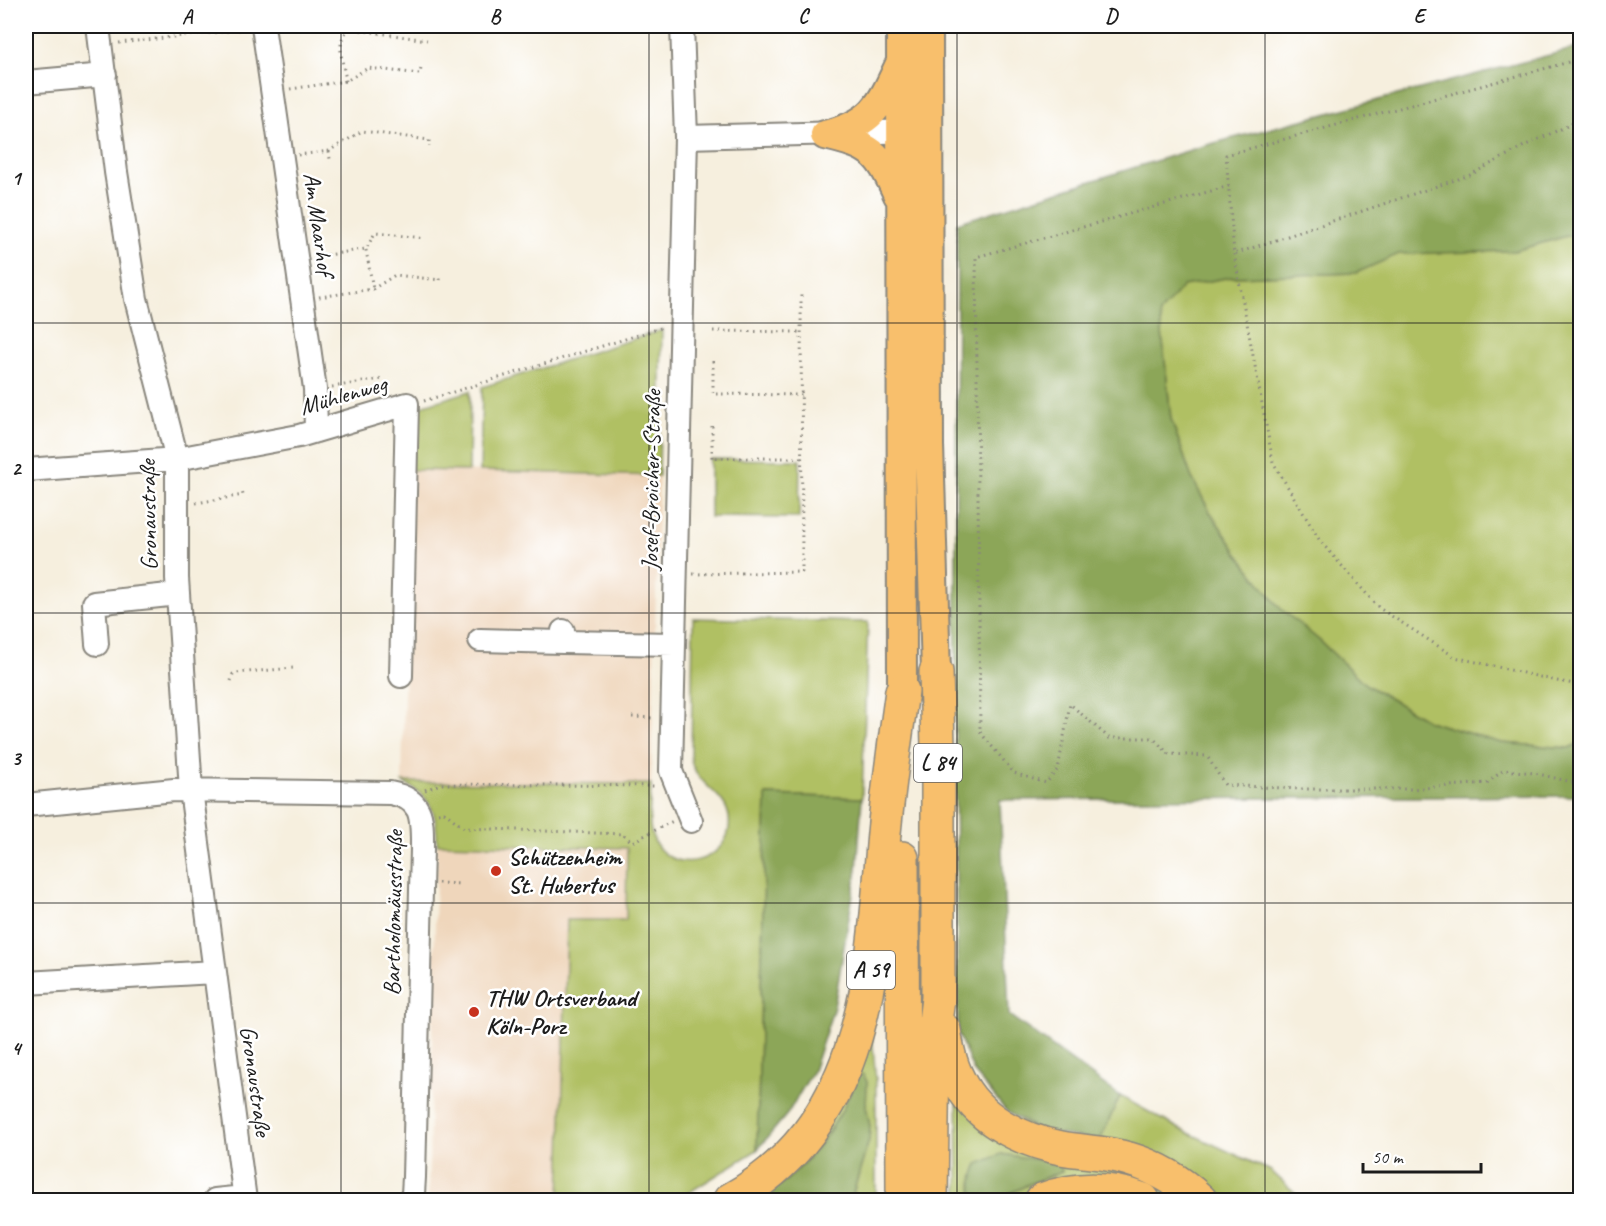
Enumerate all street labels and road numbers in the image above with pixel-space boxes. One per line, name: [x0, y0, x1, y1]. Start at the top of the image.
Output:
street label: Am Maarhof: [297, 171, 342, 282]
street label: Mühlenweg: [296, 368, 392, 422]
street label: Josef-Broicher-Straße: [634, 387, 668, 572]
street label: Gronaustraße: [132, 457, 164, 571]
road number: L 84: [914, 744, 962, 782]
street label: Bartholomäusstraße: [377, 828, 409, 996]
road number: A 59: [847, 951, 895, 989]
street label: Gronaustraße: [233, 1024, 279, 1140]

